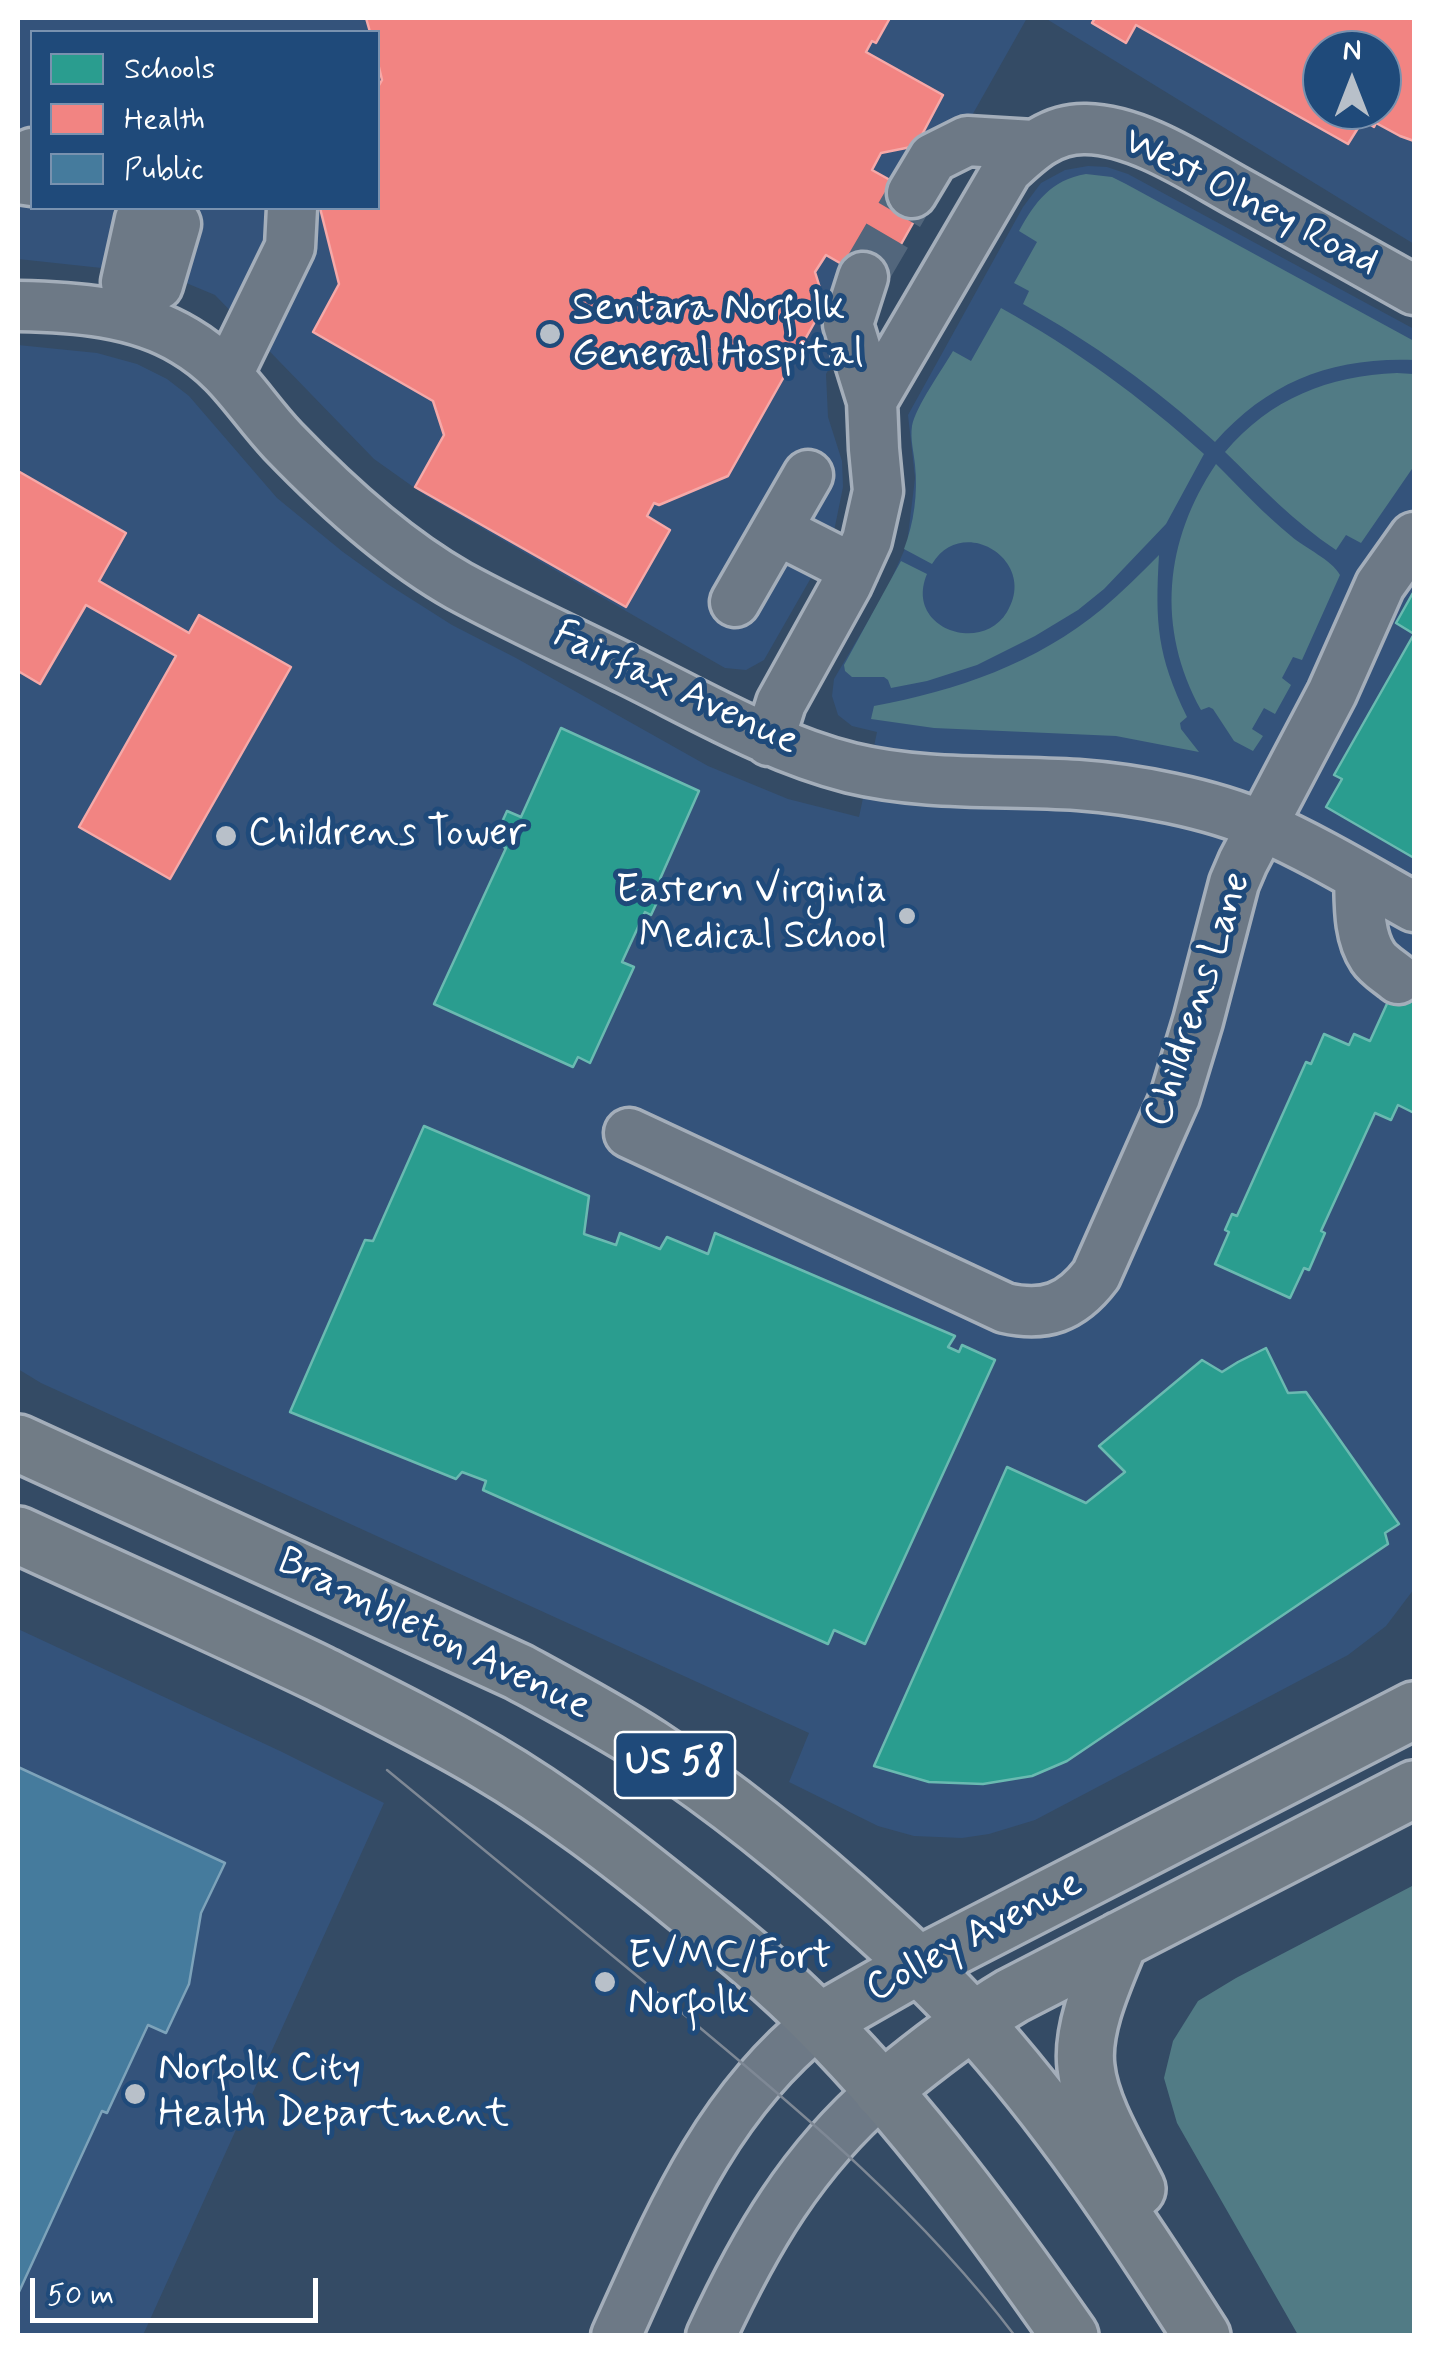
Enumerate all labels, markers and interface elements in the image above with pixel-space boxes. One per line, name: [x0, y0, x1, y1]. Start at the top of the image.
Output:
legend: [30, 30, 380, 210]
north arrow: [1302, 30, 1402, 130]
text: N: [1343, 33, 1361, 70]
text: Schools: [124, 50, 215, 89]
text: Health: [124, 100, 205, 139]
street label: West Olney Road: [1115, 119, 1385, 289]
text: Public: [124, 150, 204, 189]
place label: Sentara Norfolk General Hospital: [572, 287, 864, 381]
marker: Sentara Norfolk General Hospital: [537, 321, 563, 347]
street label: Fairfax Avenue: [545, 612, 805, 768]
place label: Childrens Tower: [248, 812, 526, 860]
marker: Childrens Tower: [213, 823, 239, 849]
street label: Childrens Lane: [1136, 867, 1264, 1133]
place label: Eastern Virginia Medical School: [616, 869, 887, 963]
marker: Eastern Virginia Medical School: [896, 905, 918, 927]
street label: Brambleton Avenue: [268, 1539, 598, 1733]
road number: US 58: [615, 1732, 735, 1798]
street label: Colley Avenue: [859, 1861, 1091, 2015]
place label: EVMC/Fort Norfolk: [628, 1935, 831, 2029]
marker: EVMC/Fort Norfolk: [592, 1969, 618, 1995]
place label: Norfolk City Health Department: [158, 2047, 509, 2141]
marker: Norfolk City Health Department: [122, 2081, 148, 2107]
scale bar: [35, 2258, 322, 2320]
text: 50 m: [47, 2276, 114, 2315]

